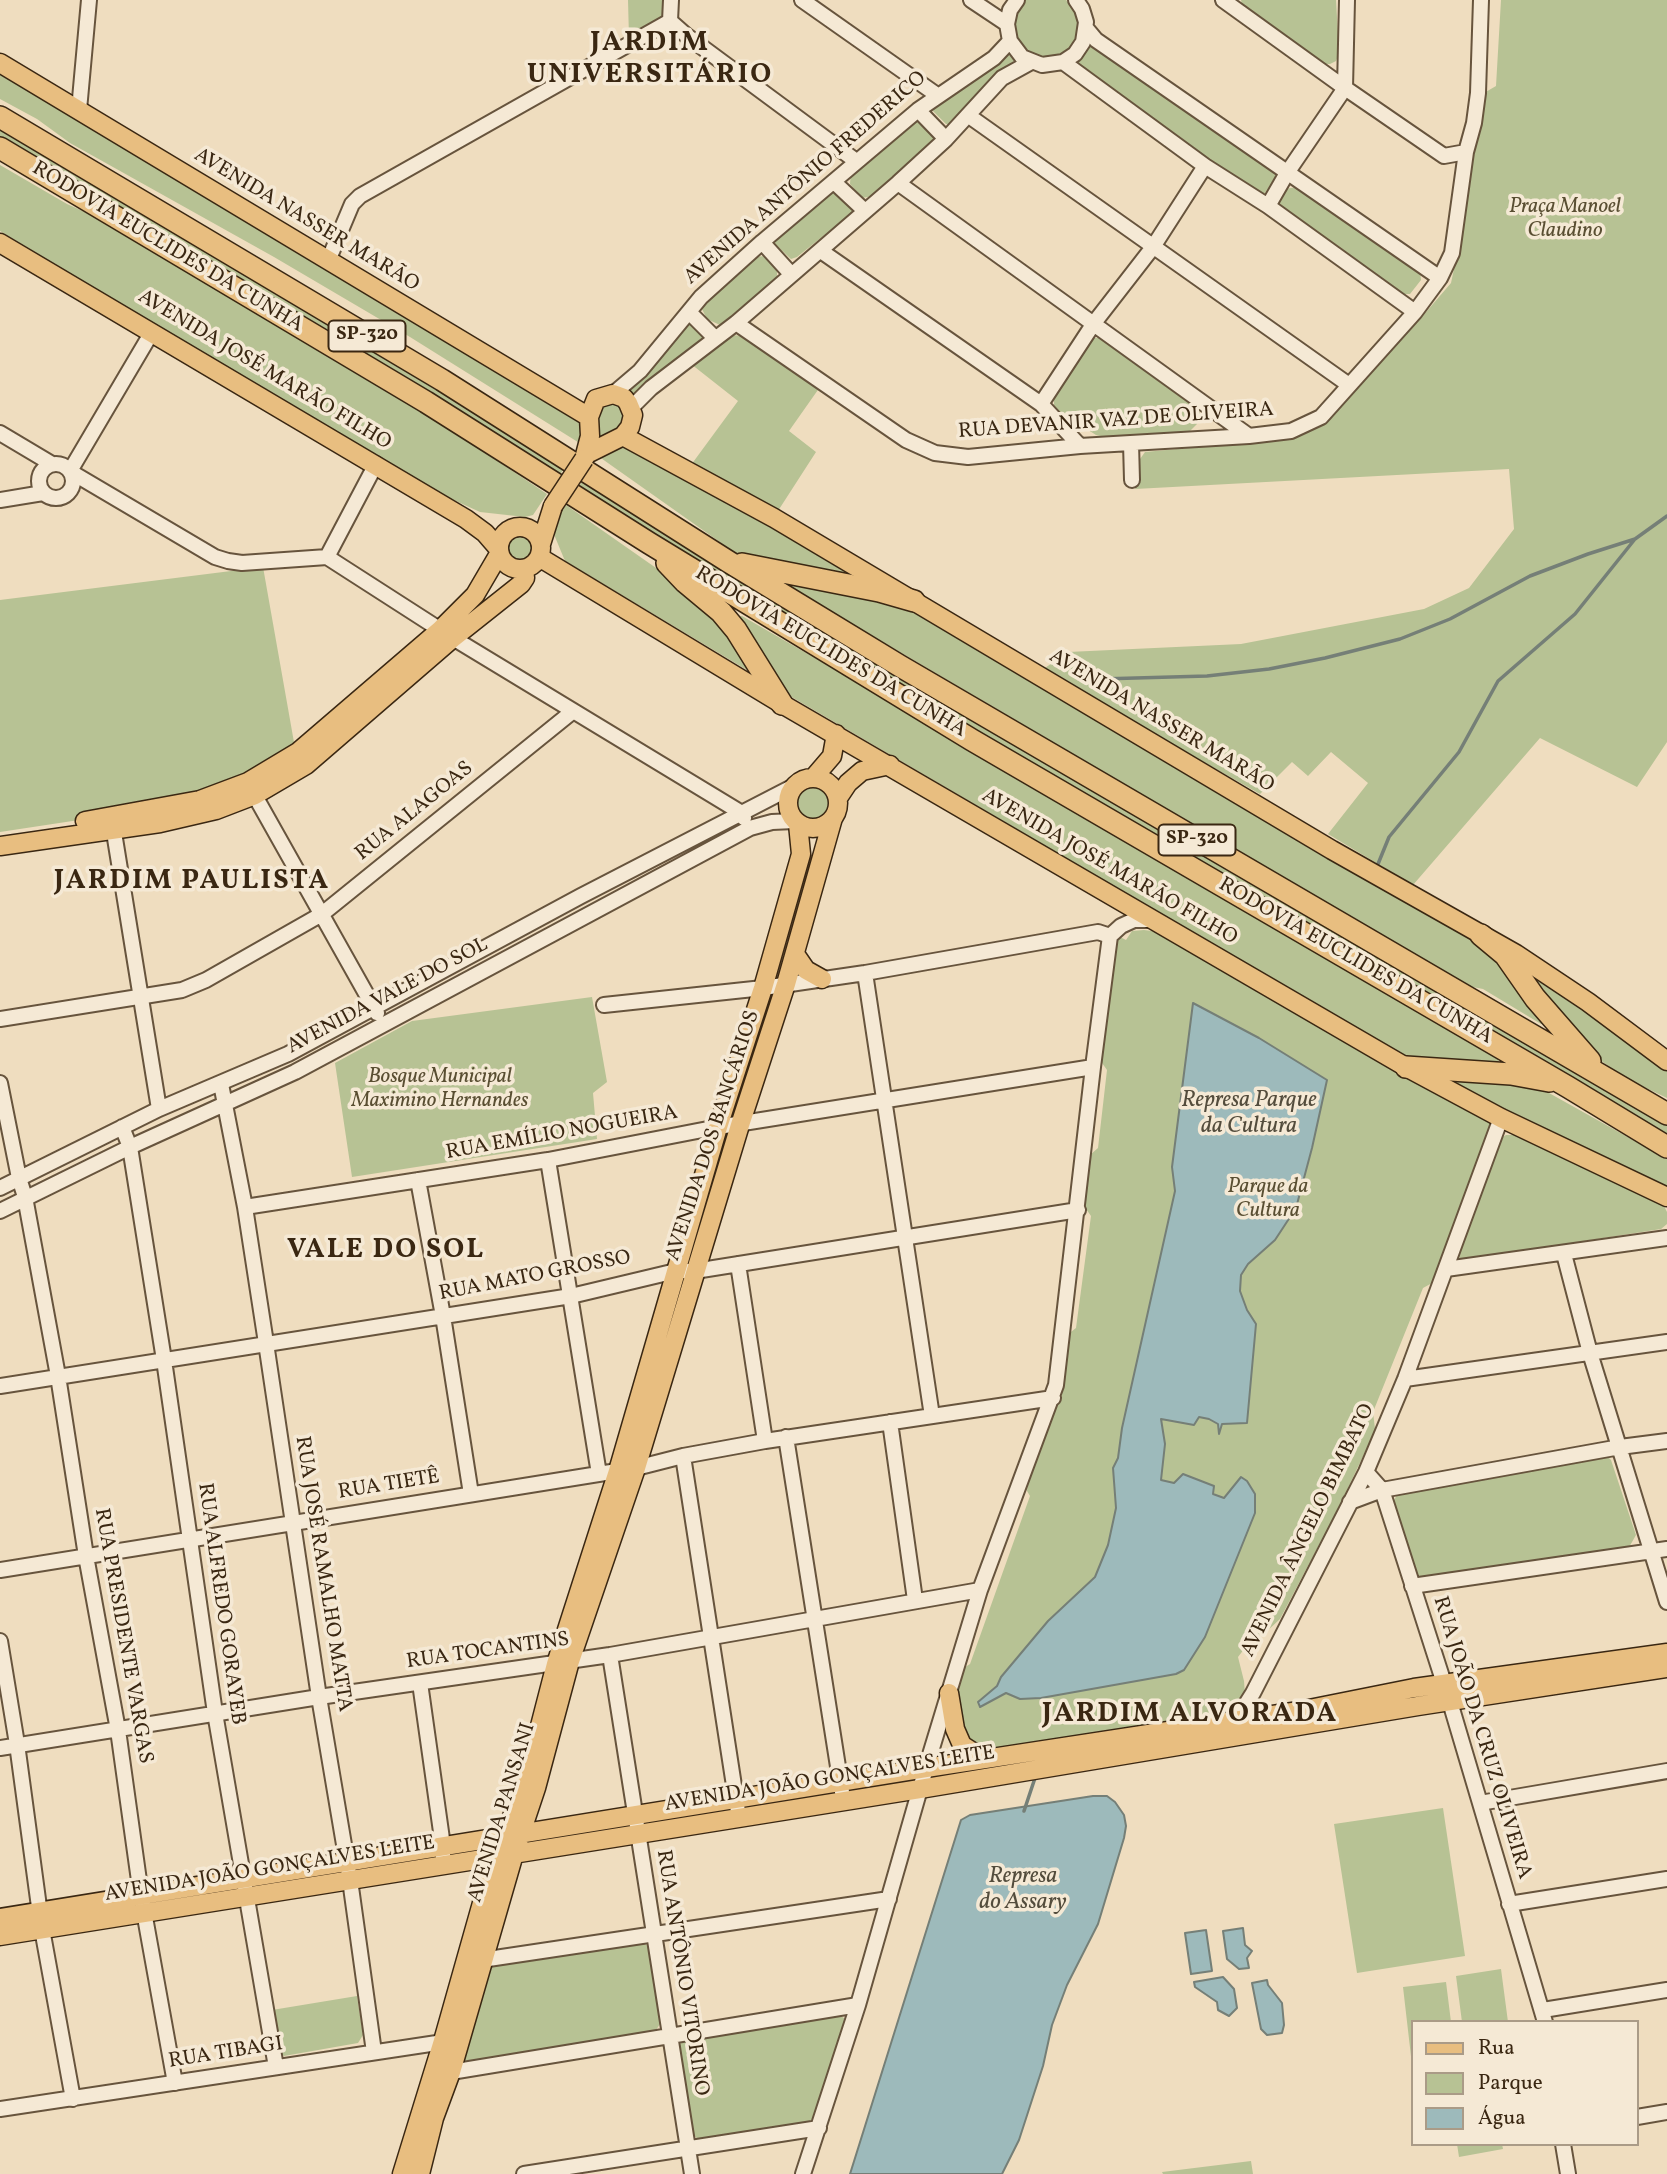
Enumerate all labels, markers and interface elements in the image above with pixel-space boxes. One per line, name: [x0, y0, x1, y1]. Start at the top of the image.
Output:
district label: JARDIM UNIVERSITÁRIO: [529, 28, 771, 94]
street label: AVENIDA ANTÔNIO FREDERICO: [680, 67, 932, 291]
street label: AVENIDA NASSER MARÃO: [189, 144, 423, 298]
street label: RODOVIA EUCLIDES DA CUNHA: [27, 157, 307, 339]
park label: Praça Manoel Claudino: [1509, 195, 1621, 245]
street label: AVENIDA JOSÉ MARÃO FILHO: [133, 285, 395, 457]
road number: SP-320: [328, 320, 406, 352]
street label: RUA DEVANIR VAZ DE OLIVEIRA: [957, 398, 1275, 446]
street label: RODOVIA EUCLIDES DA CUNHA: [690, 562, 970, 744]
street label: AVENIDA NASSER MARÃO: [1044, 645, 1278, 799]
street label: RUA ALAGOAS: [351, 757, 479, 867]
street label: AVENIDA JOSÉ MARÃO FILHO: [977, 784, 1241, 952]
road number: SP-320: [1158, 824, 1236, 856]
district label: JARDIM PAULISTA: [56, 866, 328, 900]
street label: RODOVIA EUCLIDES DA CUNHA: [1213, 873, 1497, 1051]
street label: AVENIDA VALE DO SOL: [283, 933, 493, 1061]
street label: AVENIDA DOS BANCÁRIOS: [662, 1008, 766, 1264]
park label: Bosque Municipal Maximino Hernandes: [352, 1065, 528, 1115]
water label: Represa Parque da Cultura: [1181, 1088, 1317, 1142]
street label: RUA EMÍLIO NOGUEIRA: [444, 1101, 680, 1167]
park label: Parque da Cultura: [1228, 1175, 1308, 1225]
district label: VALE DO SOL: [288, 1235, 484, 1269]
street label: RUA MATO GROSSO: [437, 1246, 633, 1308]
street label: AVENIDA ÂNGELO BIMBATO: [1237, 1400, 1381, 1662]
street label: RUA JOSÉ RAMALHO MATTA: [288, 1434, 356, 1714]
street label: RUA TIETÊ: [336, 1466, 442, 1506]
street label: RUA ALFREDO GORAYEB: [191, 1481, 249, 1727]
street label: RUA PRESIDENTE VARGAS: [87, 1506, 157, 1766]
street label: RUA JOÃO DA CRUZ OLIVEIRA: [1426, 1594, 1536, 1882]
street label: RUA TOCANTINS: [405, 1628, 571, 1676]
district label: JARDIM ALVORADA: [1044, 1699, 1336, 1733]
street label: AVENIDA PANSANI: [464, 1720, 542, 1906]
street label: AVENIDA JOÃO GONÇALVES LEITE: [663, 1741, 997, 1819]
street label: AVENIDA JOÃO GONÇALVES LEITE: [103, 1831, 437, 1909]
street label: RUA ANTÔNIO VITORINO: [649, 1848, 713, 2098]
water label: Represa do Assary: [979, 1864, 1067, 1918]
legend: [1412, 2020, 1639, 2146]
street label: RUA TIBAGI: [167, 2033, 285, 2075]
text: Rua: [1478, 2034, 1515, 2063]
text: Parque: [1478, 2069, 1543, 2098]
text: Água: [1478, 2104, 1526, 2133]

